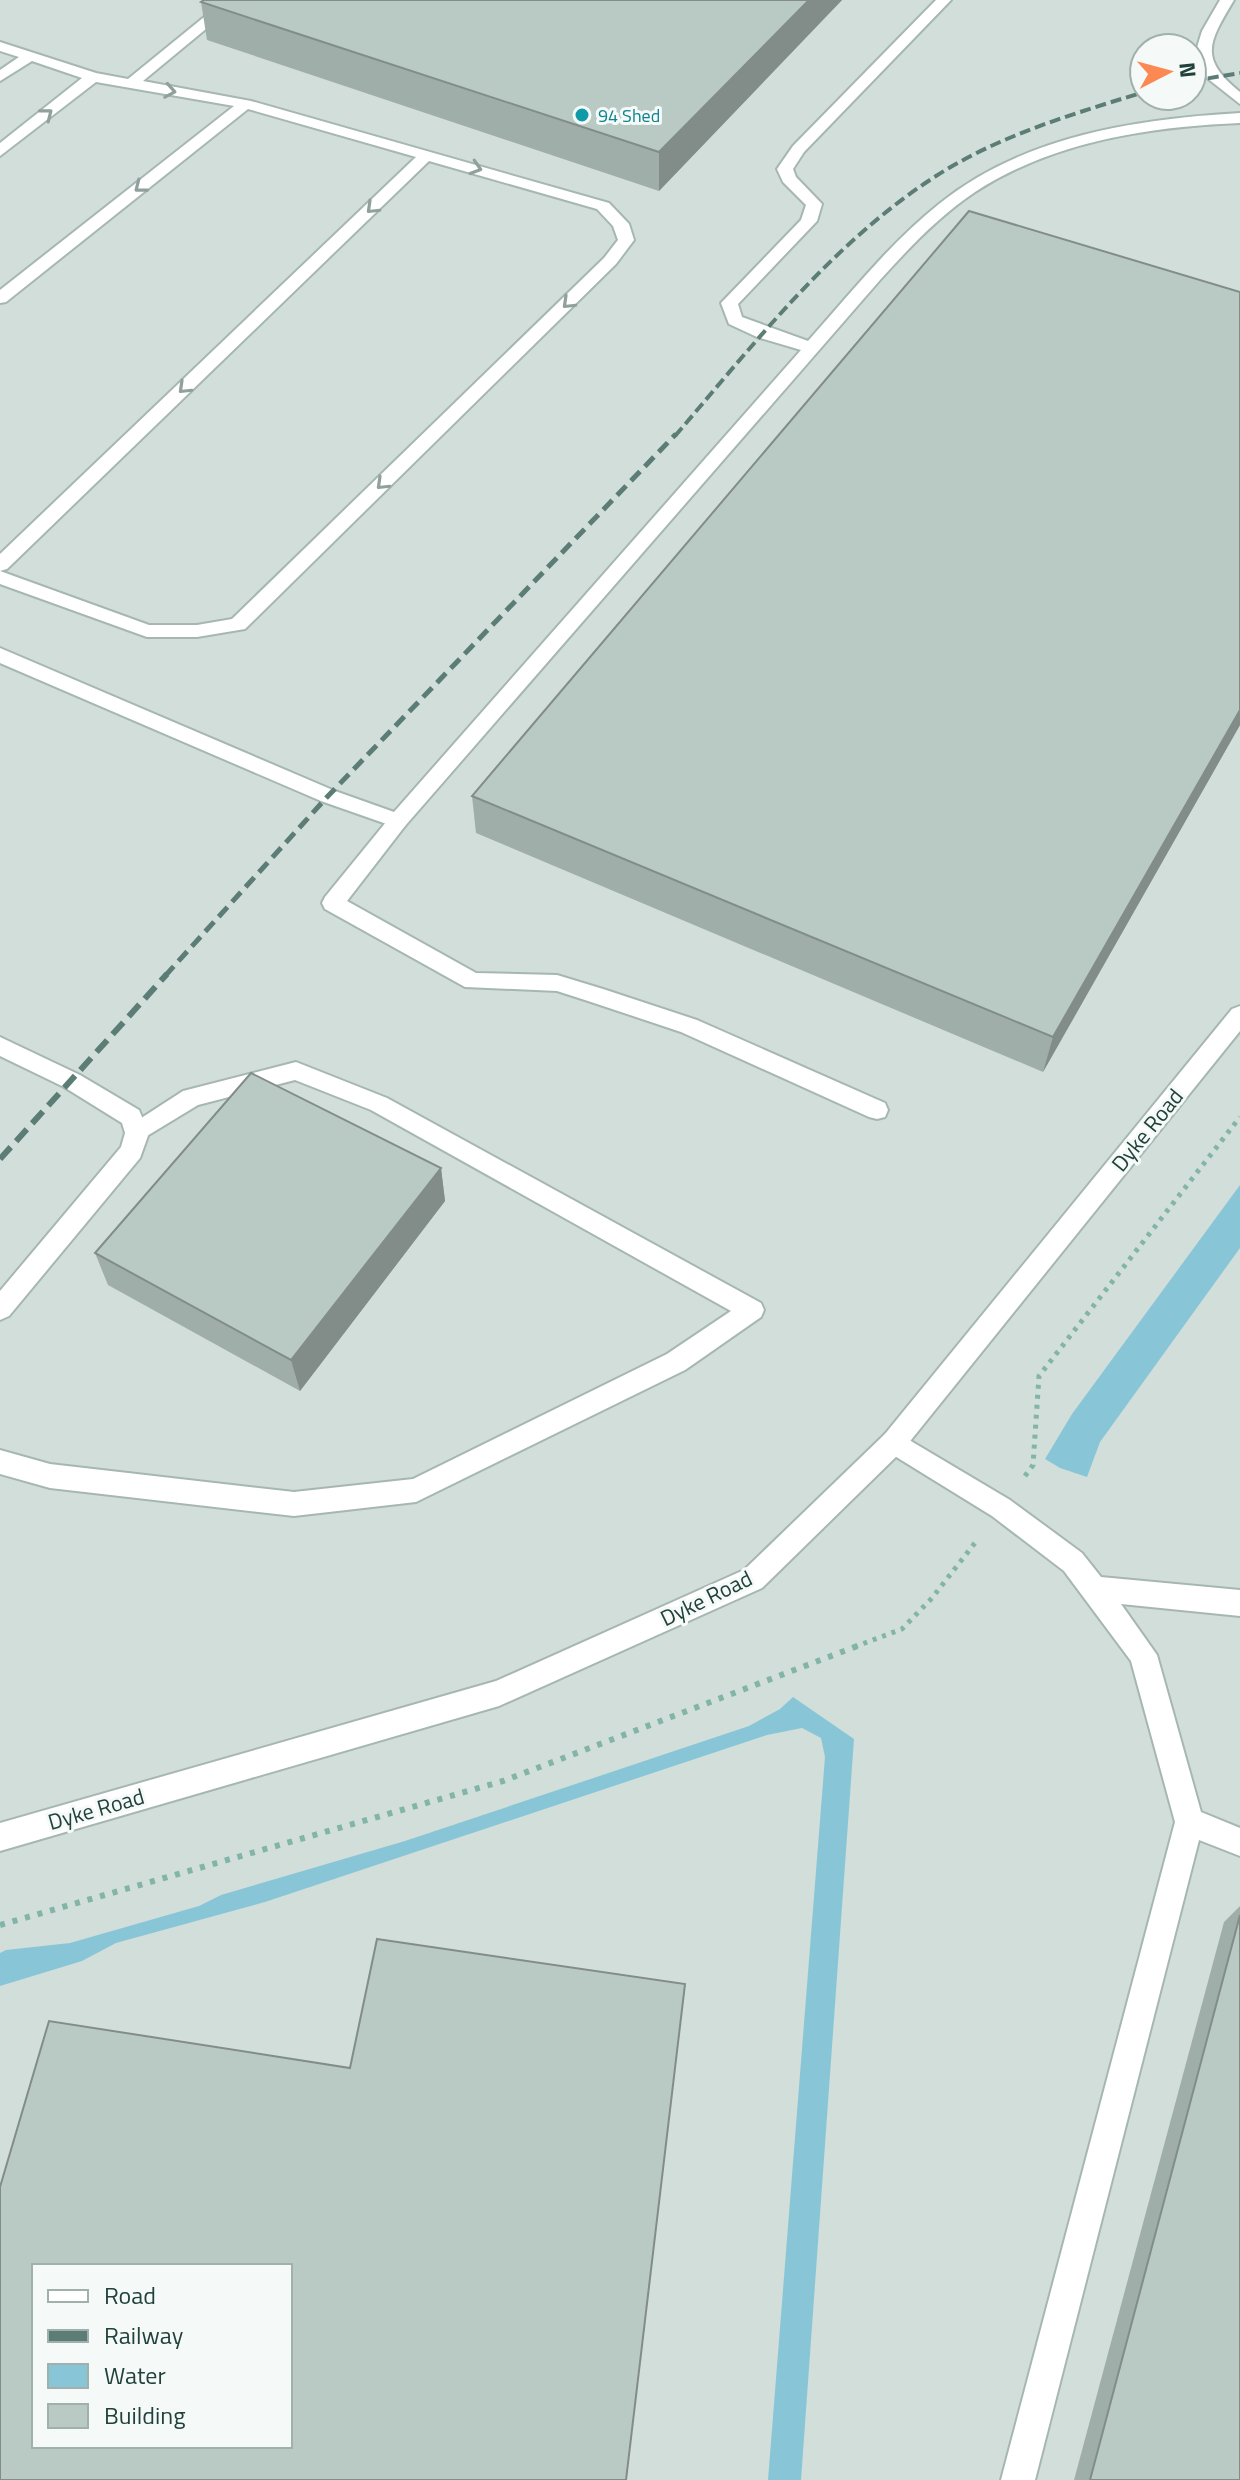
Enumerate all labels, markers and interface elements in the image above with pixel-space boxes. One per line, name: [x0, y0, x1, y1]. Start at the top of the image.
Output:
north arrow: [1128, 32, 1208, 112]
text: N: [1170, 61, 1206, 79]
one-way arrow: [163, 81, 177, 98]
place label: 94 Shed: [598, 102, 660, 129]
marker: 94 Shed: [573, 106, 591, 124]
one-way arrow: [38, 110, 53, 124]
one-way arrow: [469, 159, 483, 175]
one-way arrow: [135, 178, 150, 192]
one-way arrow: [367, 198, 381, 213]
one-way arrow: [563, 293, 577, 308]
one-way arrow: [179, 378, 194, 392]
one-way arrow: [376, 475, 391, 489]
street label: Dyke Road: [1103, 1081, 1191, 1179]
street label: Dyke Road: [654, 1561, 758, 1635]
street label: Dyke Road: [44, 1779, 148, 1839]
legend: [32, 2264, 292, 2448]
text: Road: [104, 2277, 156, 2313]
text: Railway: [104, 2317, 184, 2353]
text: Water: [104, 2357, 166, 2393]
text: Building: [104, 2397, 186, 2433]

